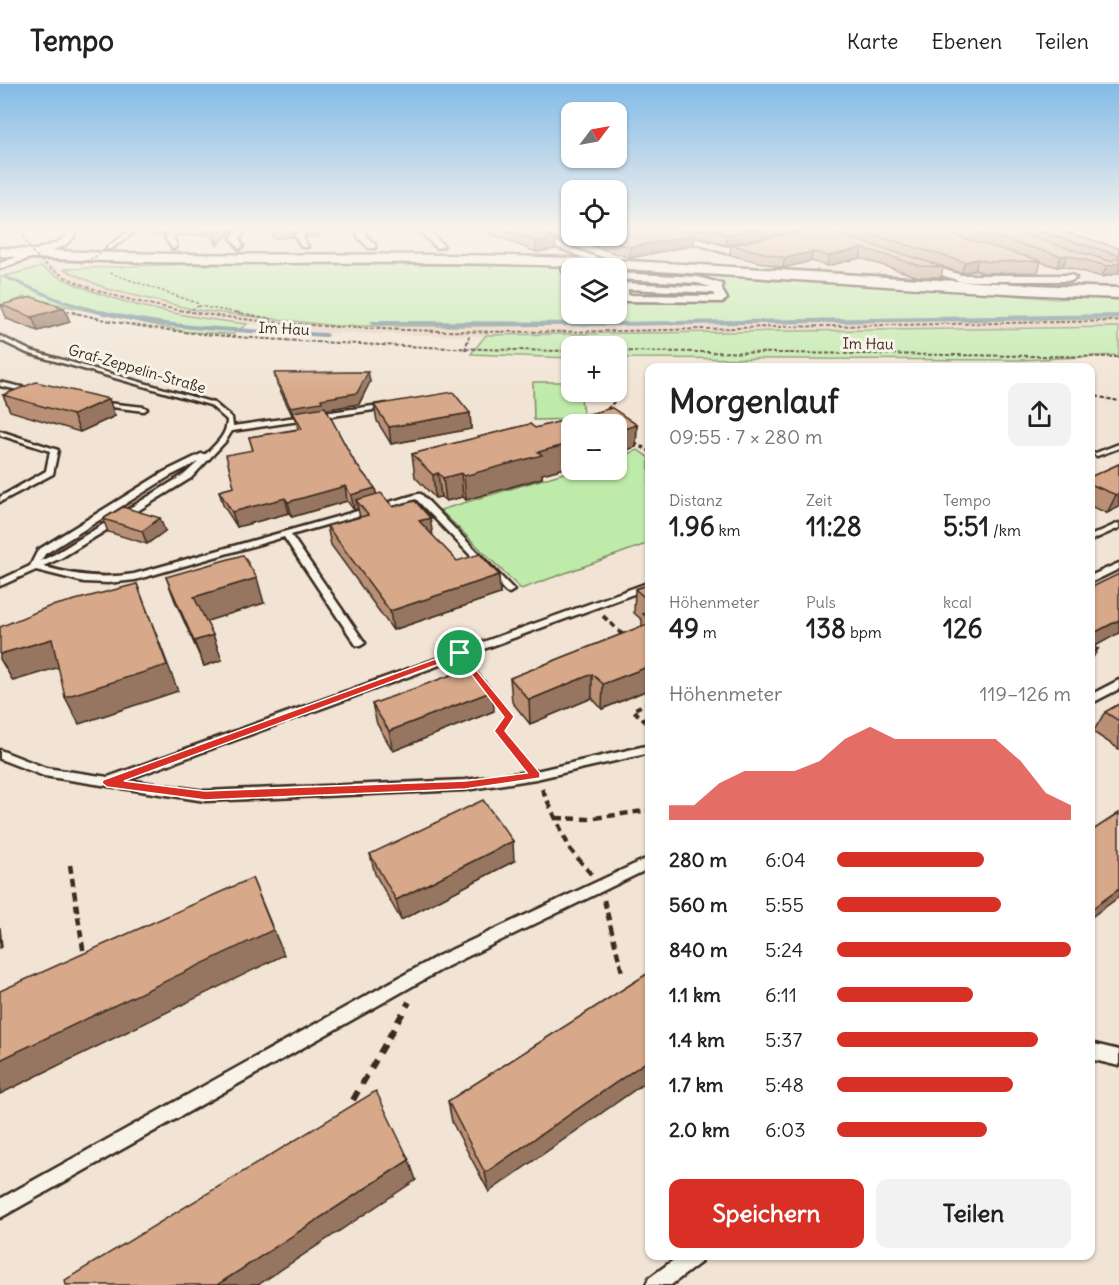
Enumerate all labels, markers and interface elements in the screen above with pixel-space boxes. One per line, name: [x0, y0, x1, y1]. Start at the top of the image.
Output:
text: Tempo: [30, 23, 114, 59]
text: Karte: [847, 28, 898, 55]
text: Ebenen: [931, 28, 1002, 55]
text: Teilen: [1035, 28, 1089, 55]
north arrow: [561, 102, 627, 168]
map controls: [561, 102, 627, 480]
button: locate: [561, 180, 627, 246]
button: layers: [561, 258, 627, 324]
street label: Im Hau: [258, 318, 310, 339]
street label: Im Hau: [842, 334, 894, 353]
button: +: [561, 336, 627, 402]
street label: Graf-Zeppelin-Straße: [66, 340, 208, 397]
text: Morgenlauf: [669, 380, 839, 422]
button: share: [1008, 383, 1071, 446]
button: −: [561, 414, 627, 480]
text: 09:55 · 7 × 280 m: [669, 424, 822, 449]
text: Distanz: [669, 490, 723, 510]
text: Zeit: [806, 490, 832, 510]
text: Tempo: [943, 490, 991, 510]
text: 1.96: [669, 510, 715, 543]
text: 11:28: [806, 510, 862, 543]
text: 5:51: [943, 510, 989, 543]
text: km: [715, 520, 741, 540]
text: /km: [989, 520, 1021, 540]
text: Höhenmeter: [669, 592, 760, 612]
text: Puls: [806, 592, 836, 612]
text: kcal: [943, 592, 972, 612]
text: 49: [669, 612, 699, 645]
text: 138: [806, 612, 846, 645]
text: 126: [943, 612, 983, 645]
text: m: [699, 622, 717, 642]
text: bpm: [846, 622, 882, 642]
pin: [434, 627, 485, 678]
icon: arrive: [443, 636, 476, 669]
text: Höhenmeter: [669, 681, 782, 706]
text: 119–126 m: [980, 681, 1071, 706]
text: 280 m: [669, 847, 727, 872]
text: 6:04: [765, 847, 806, 872]
text: 560 m: [669, 892, 728, 917]
text: 5:55: [765, 892, 804, 917]
text: 840 m: [669, 937, 728, 962]
text: 5:24: [765, 937, 803, 962]
text: 1.1 km: [669, 982, 721, 1007]
text: 6:11: [765, 982, 797, 1007]
text: 1.4 km: [669, 1027, 725, 1052]
text: 5:37: [765, 1027, 802, 1052]
text: 1.7 km: [669, 1072, 723, 1097]
text: 5:48: [765, 1072, 804, 1097]
text: 2.0 km: [669, 1117, 730, 1142]
text: 6:03: [765, 1117, 806, 1142]
button: Speichern: [669, 1179, 864, 1248]
button: Teilen: [876, 1179, 1071, 1248]

